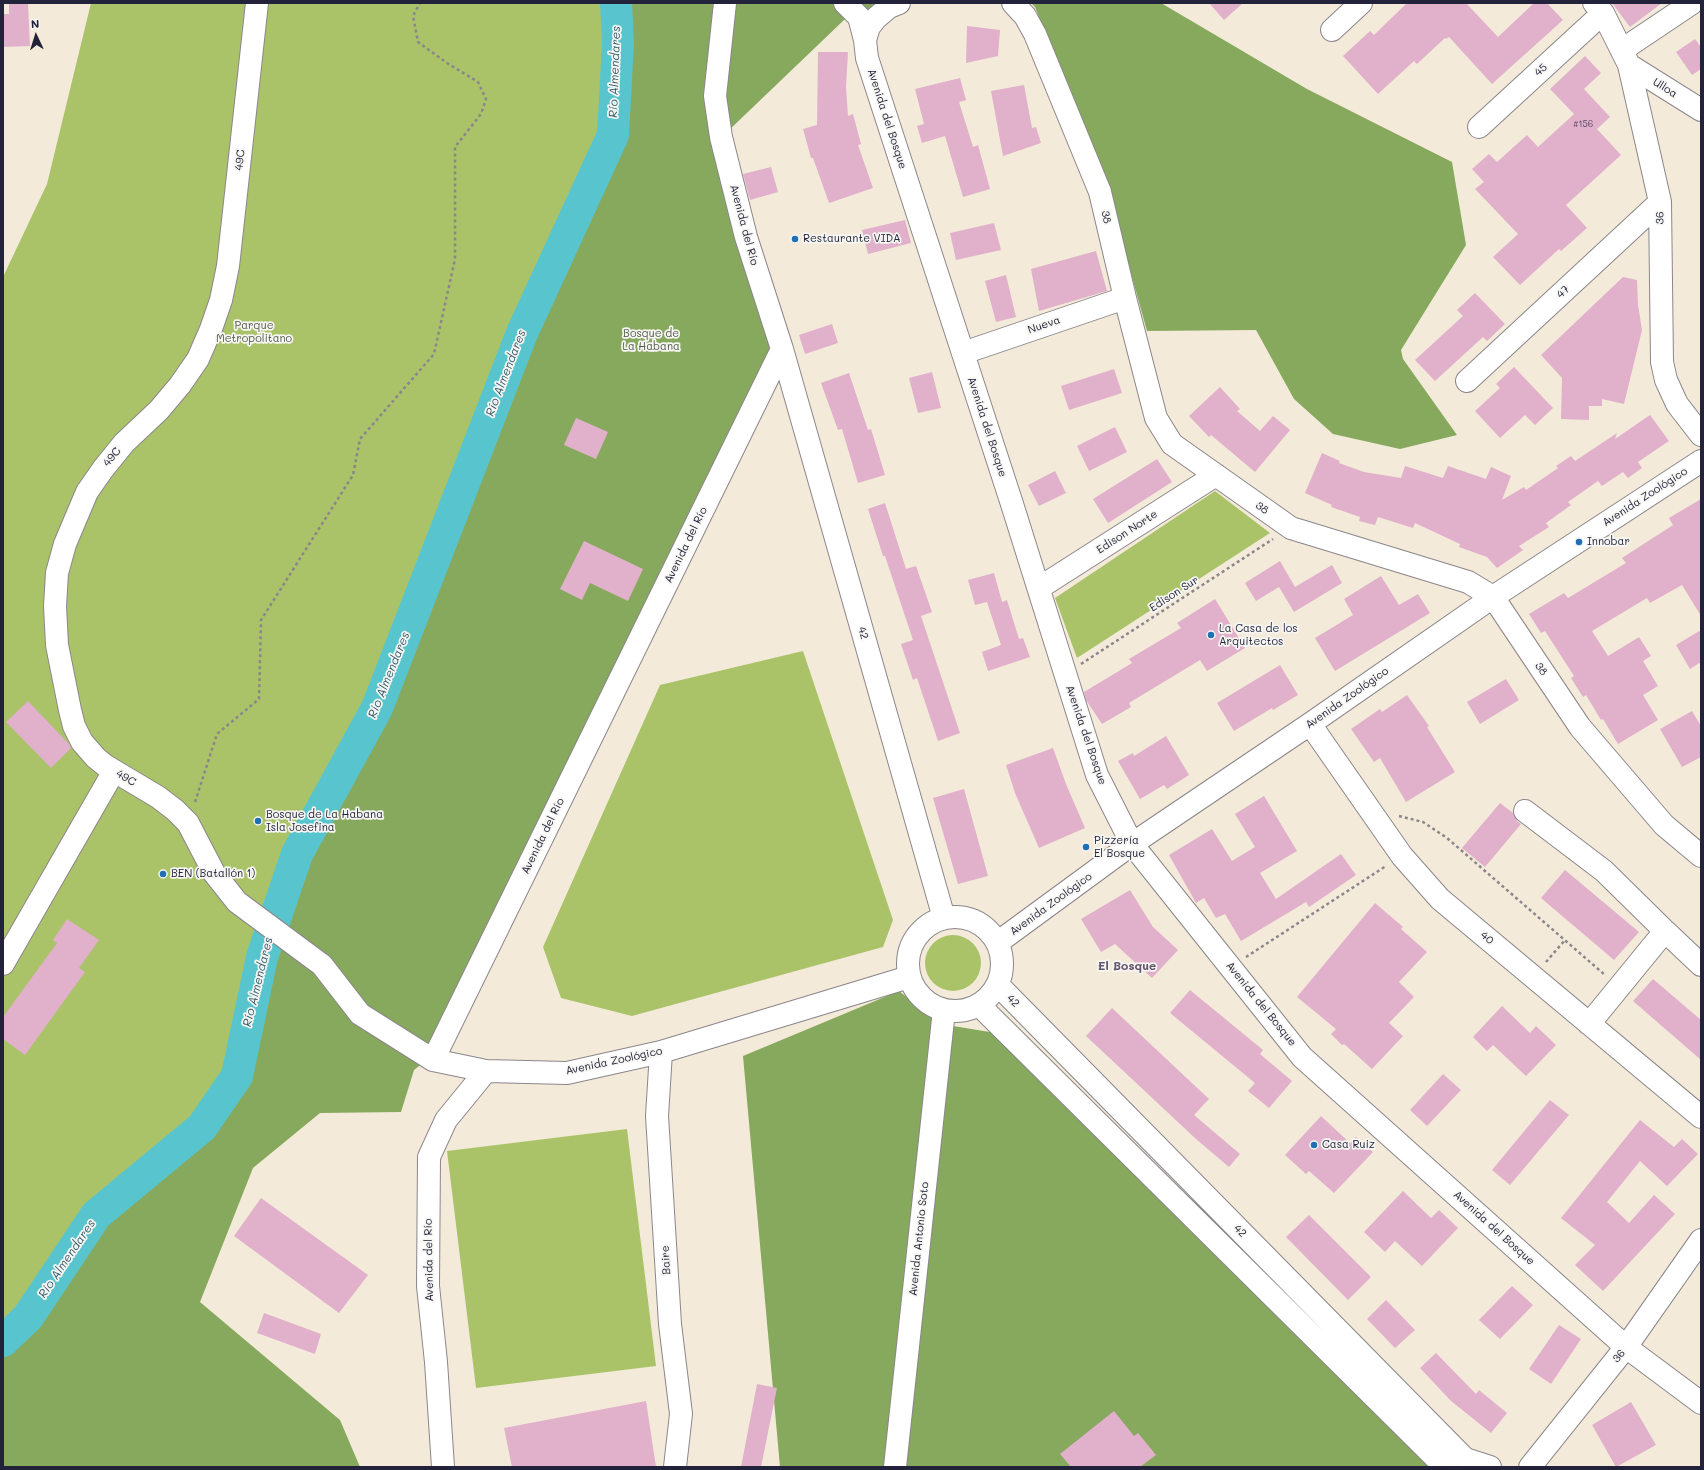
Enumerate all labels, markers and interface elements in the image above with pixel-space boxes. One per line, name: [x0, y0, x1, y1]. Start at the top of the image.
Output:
north arrow: [16, 16, 56, 56]
text: N: [30, 16, 40, 31]
water label: Río Almendares: [606, 26, 624, 118]
street label: 45: [1532, 61, 1550, 79]
street label: Avenida del Bosque: [865, 67, 909, 171]
street label: Ulloa: [1650, 75, 1680, 101]
house number: #156: [1573, 119, 1593, 129]
street label: 49C: [232, 149, 248, 171]
street label: Avenida del Río: [727, 183, 761, 267]
street label: 38: [1098, 209, 1114, 225]
street label: 36: [1653, 211, 1667, 225]
place label: Restaurante VIDA: [803, 232, 901, 246]
marker: Restaurante VIDA: [790, 234, 800, 244]
street label: 47: [1554, 283, 1572, 301]
street label: Nueva: [1026, 313, 1062, 337]
park label: Parque Metropolitano: [216, 319, 292, 345]
park label: Bosque de La Habana: [622, 327, 680, 353]
water label: Río Almendares: [483, 328, 529, 418]
street label: Avenida del Bosque: [965, 375, 1009, 479]
street label: 49C: [100, 445, 124, 469]
street label: Avenida Zoológico: [1600, 465, 1690, 529]
street label: 38: [1253, 499, 1271, 517]
street label: Avenida del Río: [662, 505, 710, 585]
street label: Edison Norte: [1094, 507, 1160, 557]
place label: Innobar: [1587, 535, 1630, 549]
marker: Innobar: [1574, 537, 1584, 547]
street label: Edison Sur: [1147, 573, 1201, 615]
place label: La Casa de los Arquitectos: [1219, 622, 1298, 648]
street label: 42: [855, 625, 871, 641]
water label: Río Almendares: [365, 630, 413, 720]
marker: La Casa de los Arquitectos: [1206, 630, 1216, 640]
street label: 38: [1532, 660, 1550, 678]
street label: Avenida Zoológico: [1303, 664, 1391, 732]
street label: Avenida del Bosque: [1063, 683, 1109, 787]
street label: 49C: [114, 767, 138, 789]
street label: Avenida del Río: [519, 796, 567, 876]
place label: Bosque de La Habana Isla Josefina: [266, 808, 383, 834]
marker: Bosque de La Habana Isla Josefina: [253, 816, 263, 826]
place label: Pizzería El Bosque: [1094, 834, 1145, 860]
marker: Pizzería El Bosque: [1081, 842, 1091, 852]
place label: BEN (Batallón 1): [171, 867, 255, 881]
marker: BEN (Batallón 1): [158, 869, 168, 879]
street label: Avenida Zoológico: [1007, 870, 1095, 938]
street label: 40: [1478, 929, 1496, 947]
water label: Río Almendares: [240, 936, 276, 1028]
district label: El Bosque: [1098, 959, 1156, 973]
street label: Avenida del Bosque: [1223, 959, 1299, 1049]
street label: 42: [1004, 992, 1022, 1010]
street label: Avenida Zoológico: [564, 1044, 664, 1078]
place label: Casa Ruiz: [1322, 1138, 1375, 1152]
marker: Casa Ruiz: [1309, 1140, 1319, 1150]
street label: Avenida Antonio Soto: [906, 1181, 932, 1297]
street label: Avenida del Bosque: [1451, 1188, 1537, 1268]
water label: Río Almendares: [35, 1217, 99, 1301]
street label: Avenida del Río: [422, 1218, 436, 1302]
street label: 42: [1231, 1222, 1249, 1240]
street label: Baire: [659, 1245, 673, 1275]
street label: 36: [1610, 1347, 1628, 1365]

